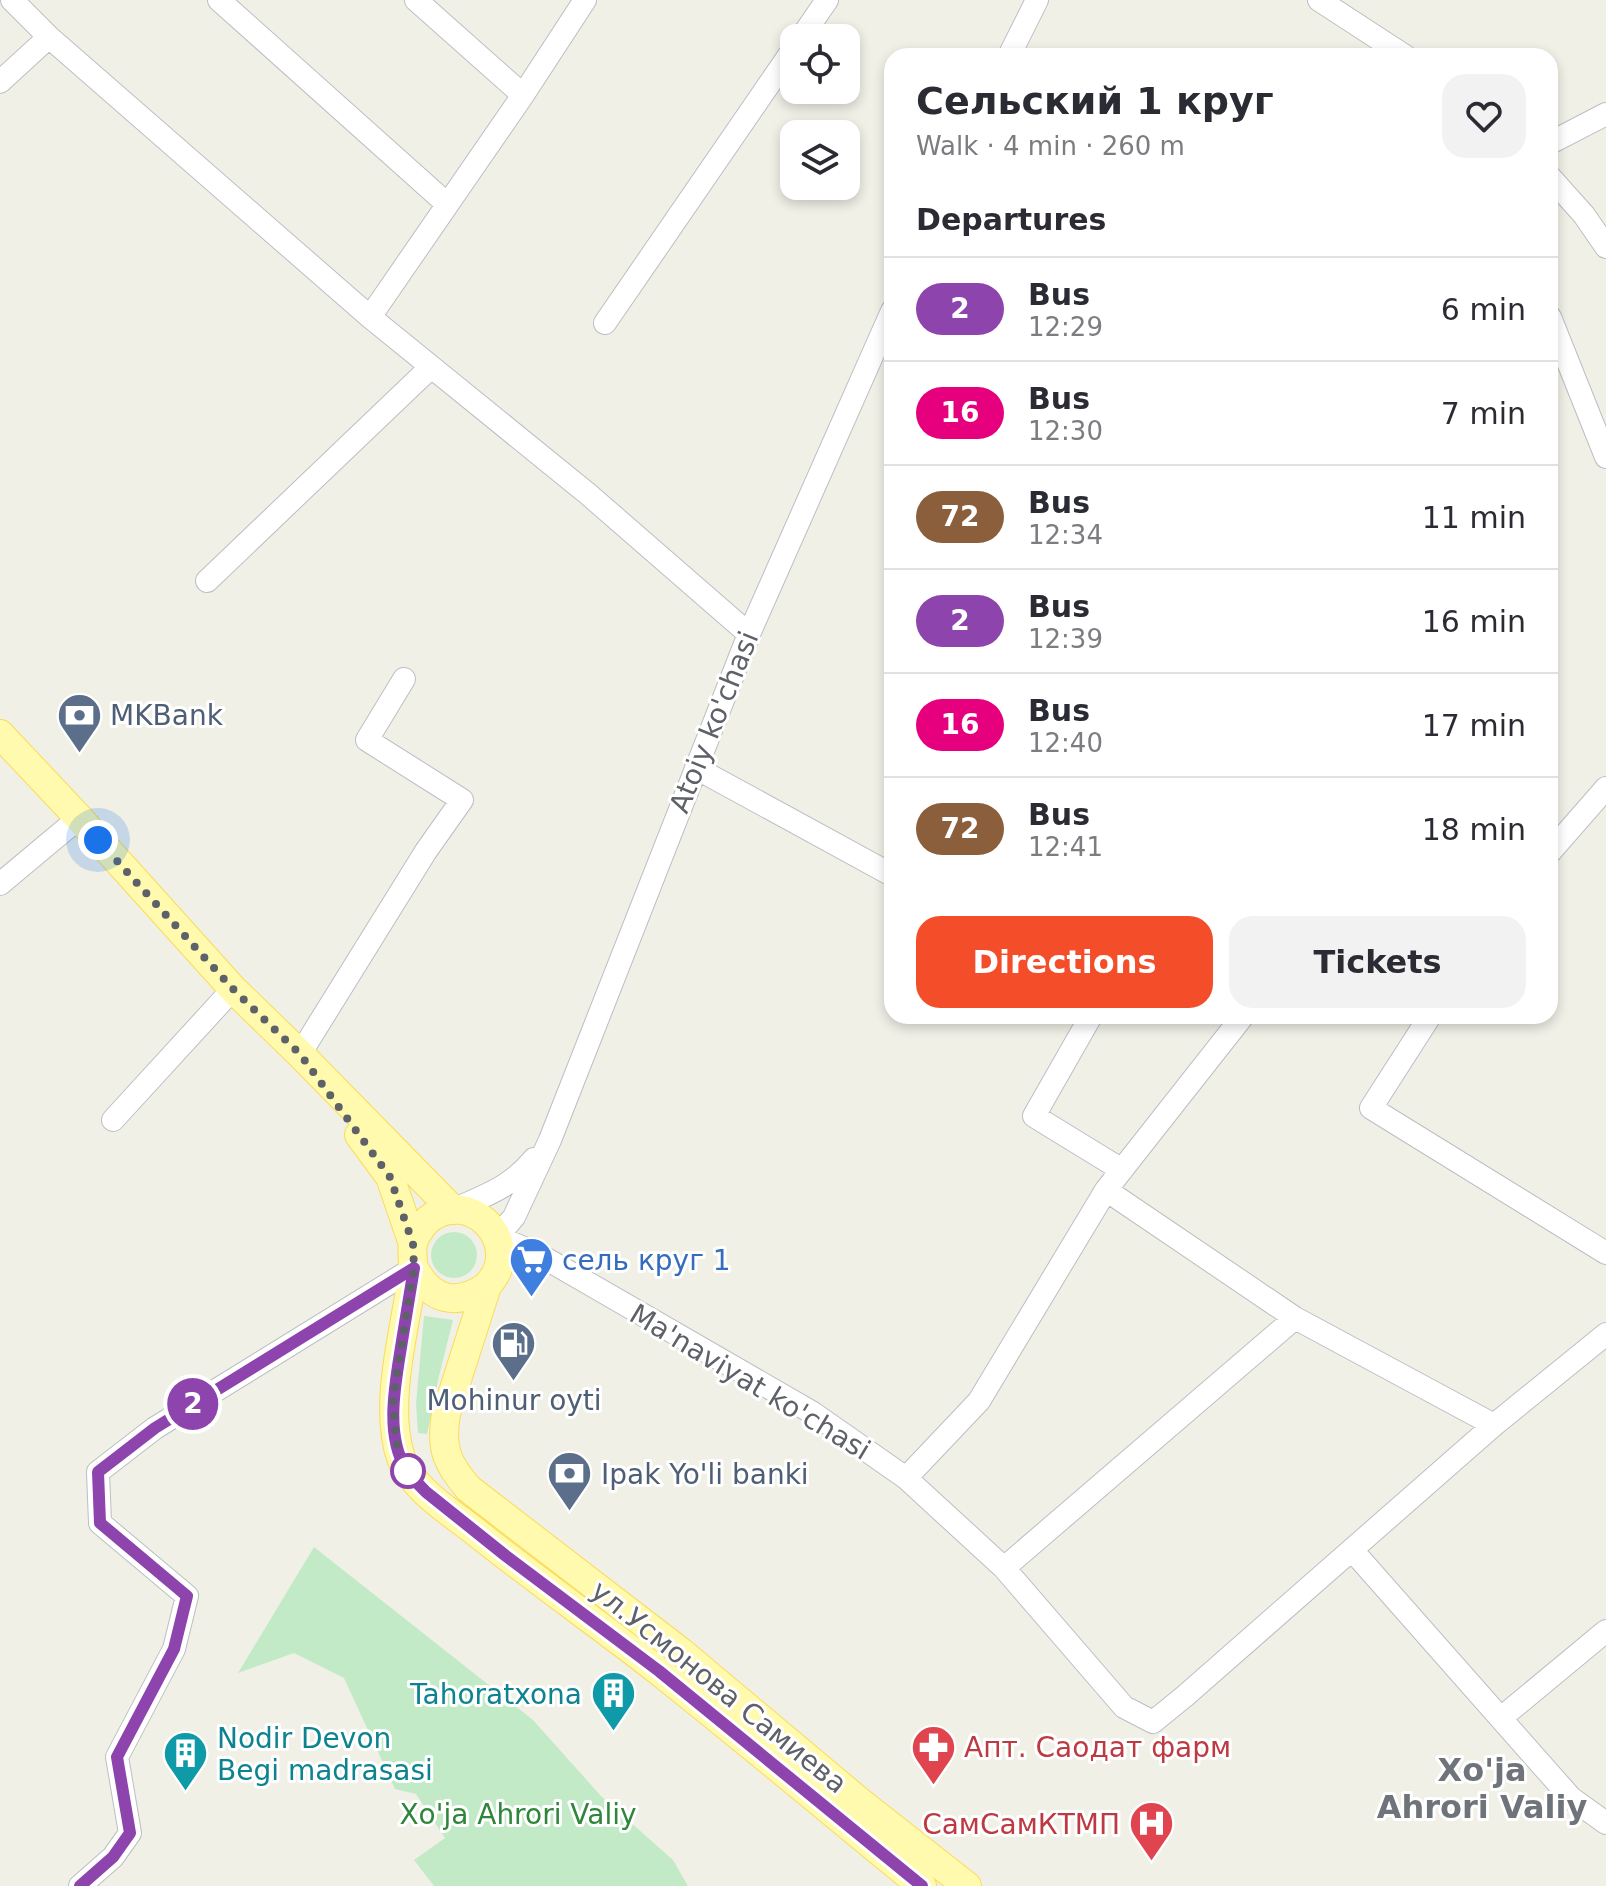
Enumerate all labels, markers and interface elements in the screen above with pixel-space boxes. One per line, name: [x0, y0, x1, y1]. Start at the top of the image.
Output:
map controls: [780, 24, 860, 200]
button: locate: [780, 24, 860, 104]
button: heart: [1442, 74, 1526, 158]
text: Сельский 1 круг: [916, 79, 1274, 123]
button: layers: [780, 120, 860, 200]
text: Walk · 4 min · 260 m: [916, 131, 1185, 161]
text: Departures: [916, 202, 1106, 237]
text: Bus: [1028, 277, 1090, 312]
text: 2: [950, 292, 970, 325]
text: 6 min: [1441, 292, 1526, 327]
text: 12:29: [1028, 312, 1103, 342]
text: Bus: [1028, 381, 1090, 416]
text: 16: [941, 396, 979, 429]
text: 7 min: [1441, 396, 1526, 431]
text: 12:30: [1028, 416, 1103, 446]
text: Bus: [1028, 485, 1090, 520]
text: 72: [941, 500, 979, 533]
text: 11 min: [1422, 500, 1526, 535]
text: 12:34: [1028, 520, 1103, 550]
text: Bus: [1028, 589, 1090, 624]
text: 2: [950, 604, 970, 637]
text: 16 min: [1422, 604, 1526, 639]
text: 12:39: [1028, 624, 1103, 654]
street label: Atoiy ko'chasi: [663, 626, 765, 818]
bank icon: MKBank: [55, 691, 103, 754]
text: Bus: [1028, 693, 1090, 728]
place label: MKBank: [110, 699, 224, 732]
text: 16: [941, 708, 979, 741]
text: 17 min: [1422, 708, 1526, 743]
text: 12:40: [1028, 728, 1103, 758]
text: Bus: [1028, 797, 1090, 832]
text: 72: [941, 812, 979, 845]
text: 18 min: [1422, 812, 1526, 847]
your location: [78, 820, 118, 860]
text: 12:41: [1028, 832, 1103, 862]
button: Directions: [916, 916, 1213, 1008]
button: Tickets: [1229, 916, 1526, 1008]
supermarket icon: сель круг 1: [507, 1236, 555, 1299]
place label: сель круг 1: [562, 1244, 731, 1277]
street label: Ma'naviyat ko'chasi: [624, 1297, 876, 1467]
fuel station icon: Mohinur oyti: [490, 1319, 538, 1382]
line badge: 2: [167, 1378, 219, 1430]
place label: Mohinur oyti: [426, 1384, 602, 1417]
text: 2: [183, 1387, 203, 1420]
bank icon: Ipak Yo'li banki: [546, 1450, 594, 1513]
unlabelled marker: [391, 1454, 425, 1488]
place label: Ipak Yo'li banki: [601, 1458, 809, 1491]
street label: ул.Усмонова Самиева: [585, 1574, 853, 1800]
building icon: Tahoratxona: [589, 1670, 637, 1733]
place label: Tahoratxona: [409, 1678, 582, 1711]
place label: Nodir Devon Begi madrasasi: [217, 1722, 433, 1787]
pharmacy icon: Апт. Саодат фарм: [909, 1723, 957, 1786]
building icon: Nodir Devon Begi madrasasi: [162, 1730, 210, 1793]
place label: Апт. Саодат фарм: [964, 1731, 1231, 1764]
district label: Xo'ja Ahrori Valiy: [1377, 1751, 1587, 1826]
park label: Xo'ja Ahrori Valiy: [399, 1798, 637, 1831]
hospital icon: СамСамКТМП: [1127, 1800, 1175, 1863]
place label: СамСамКТМП: [922, 1808, 1120, 1841]

